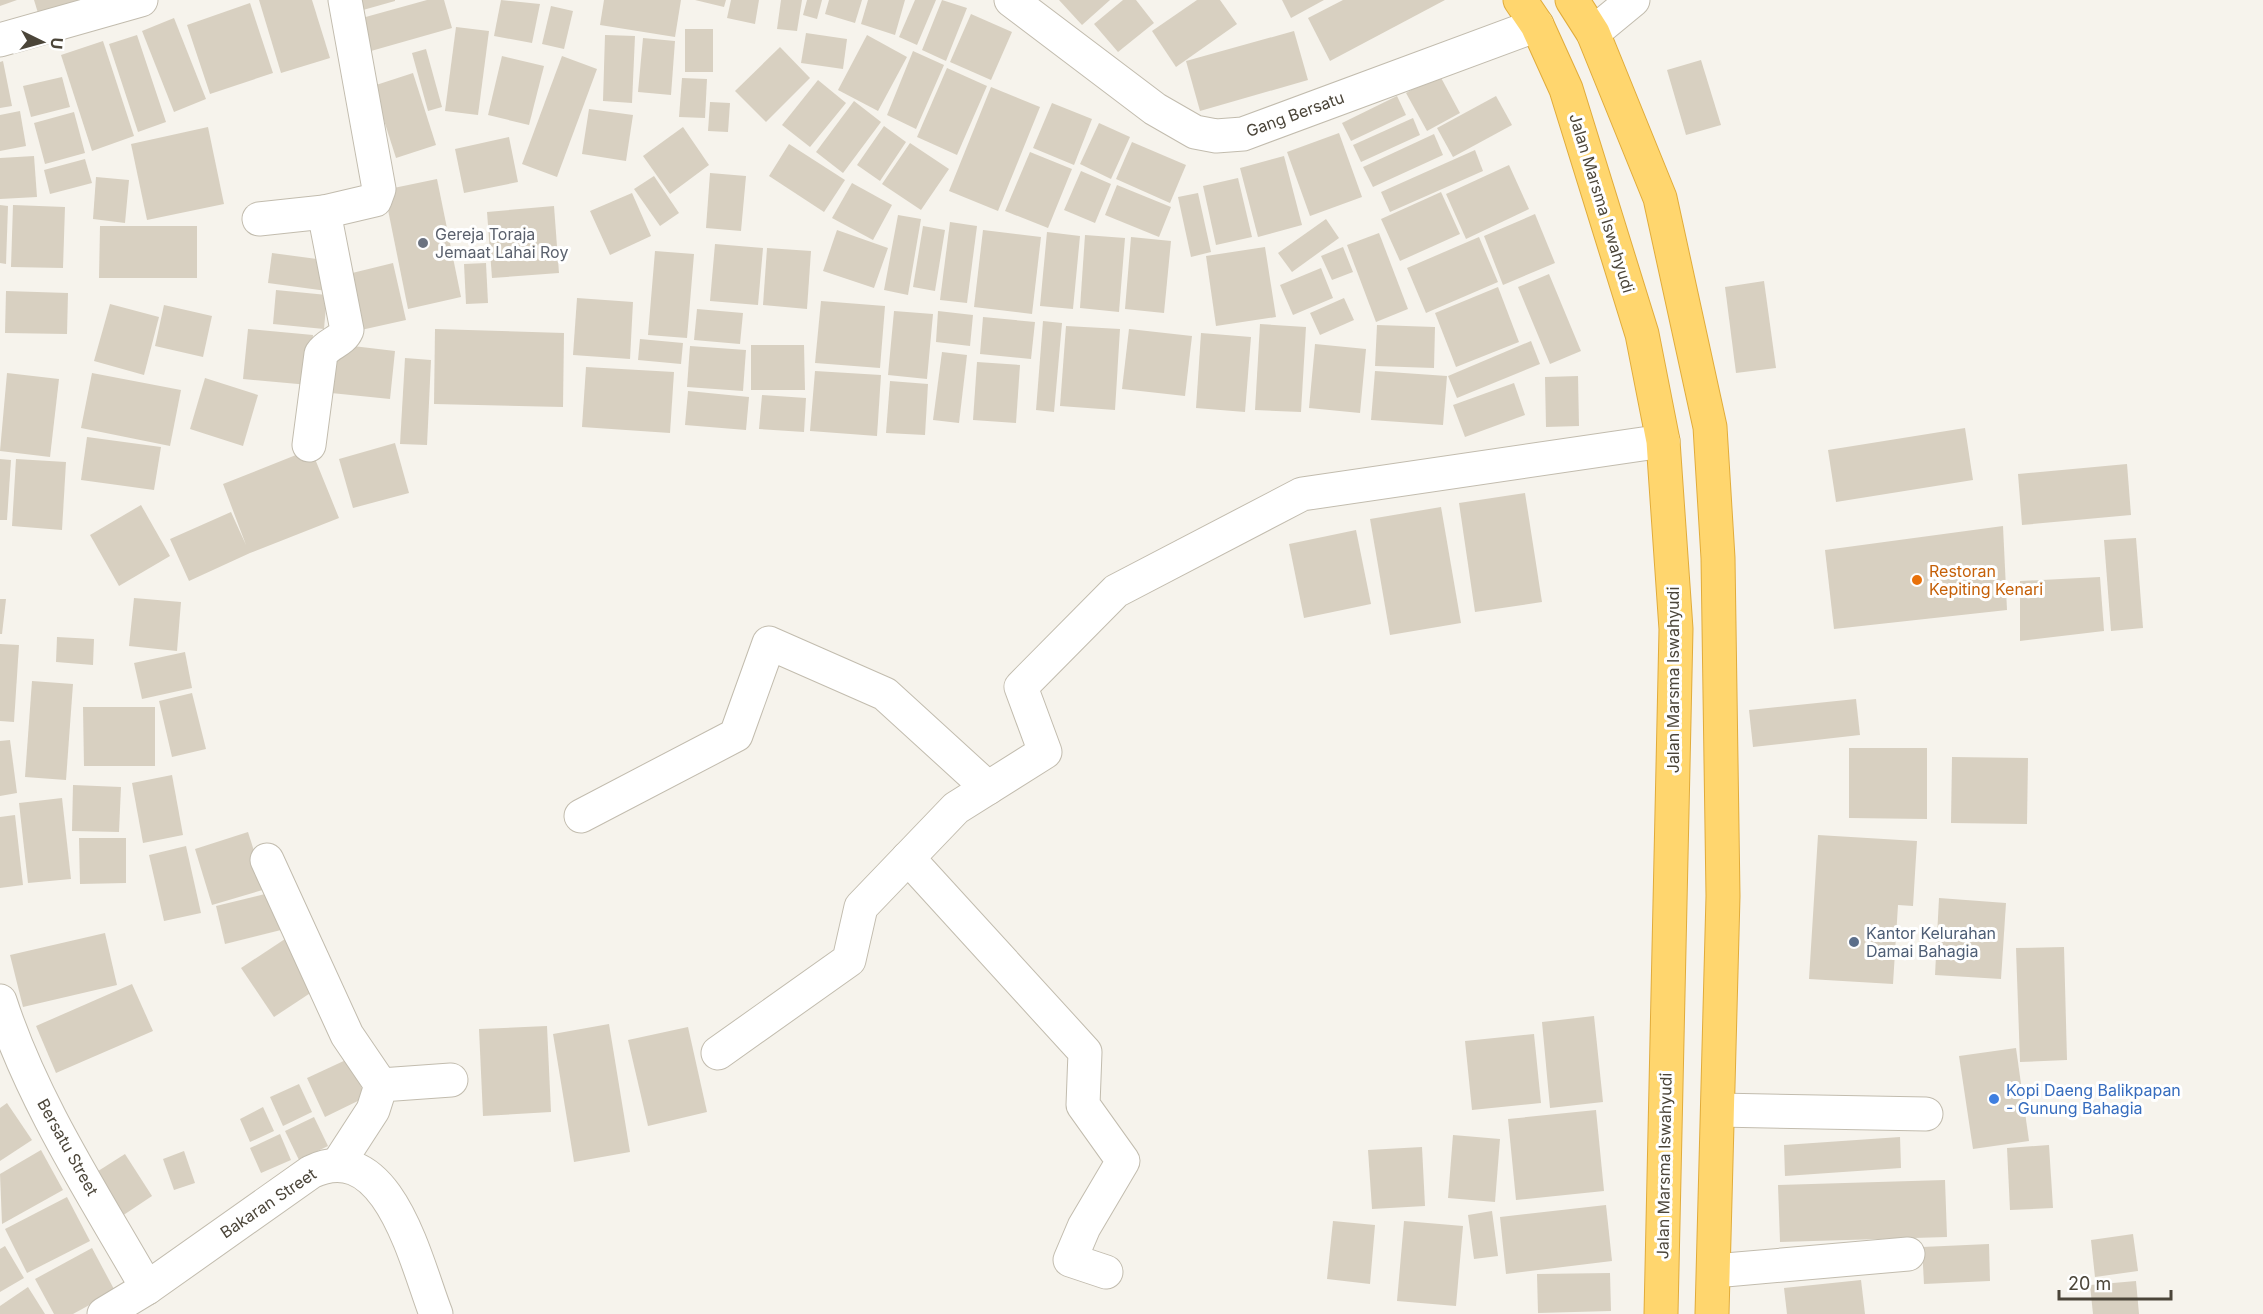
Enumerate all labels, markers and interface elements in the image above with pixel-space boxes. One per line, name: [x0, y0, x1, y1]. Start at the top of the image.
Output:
north arrow: [12, 12, 72, 72]
text: U: [46, 37, 67, 50]
street label: Gang Bersatu: [1243, 87, 1347, 141]
street label: Jalan Marsma Iswahyudi: [1565, 111, 1639, 295]
place label: Gereja Toraja Jemaat Lahai Roy: [435, 224, 568, 262]
marker: Gereja Toraja Jemaat Lahai Roy: [416, 236, 430, 250]
place label: Restoran Kepiting Kenari: [1929, 561, 2043, 599]
marker: Restoran Kepiting Kenari: [1910, 573, 1924, 587]
street label: Jalan Marsma Iswahyudi: [1663, 587, 1683, 773]
place label: Kantor Kelurahan Damai Bahagia: [1866, 923, 1996, 961]
marker: Kantor Kelurahan Damai Bahagia: [1847, 935, 1861, 949]
street label: Jalan Marsma Iswahyudi: [1652, 1073, 1676, 1259]
place label: Kopi Daeng Balikpapan - Gunung Bahagia: [2006, 1080, 2181, 1118]
marker: Kopi Daeng Balikpapan - Gunung Bahagia: [1987, 1092, 2001, 1106]
street label: Bersatu Street: [33, 1095, 103, 1199]
street label: Bakaran Street: [216, 1164, 320, 1242]
scale bar: [2059, 1263, 2172, 1301]
text: 20 m: [2068, 1273, 2111, 1294]

